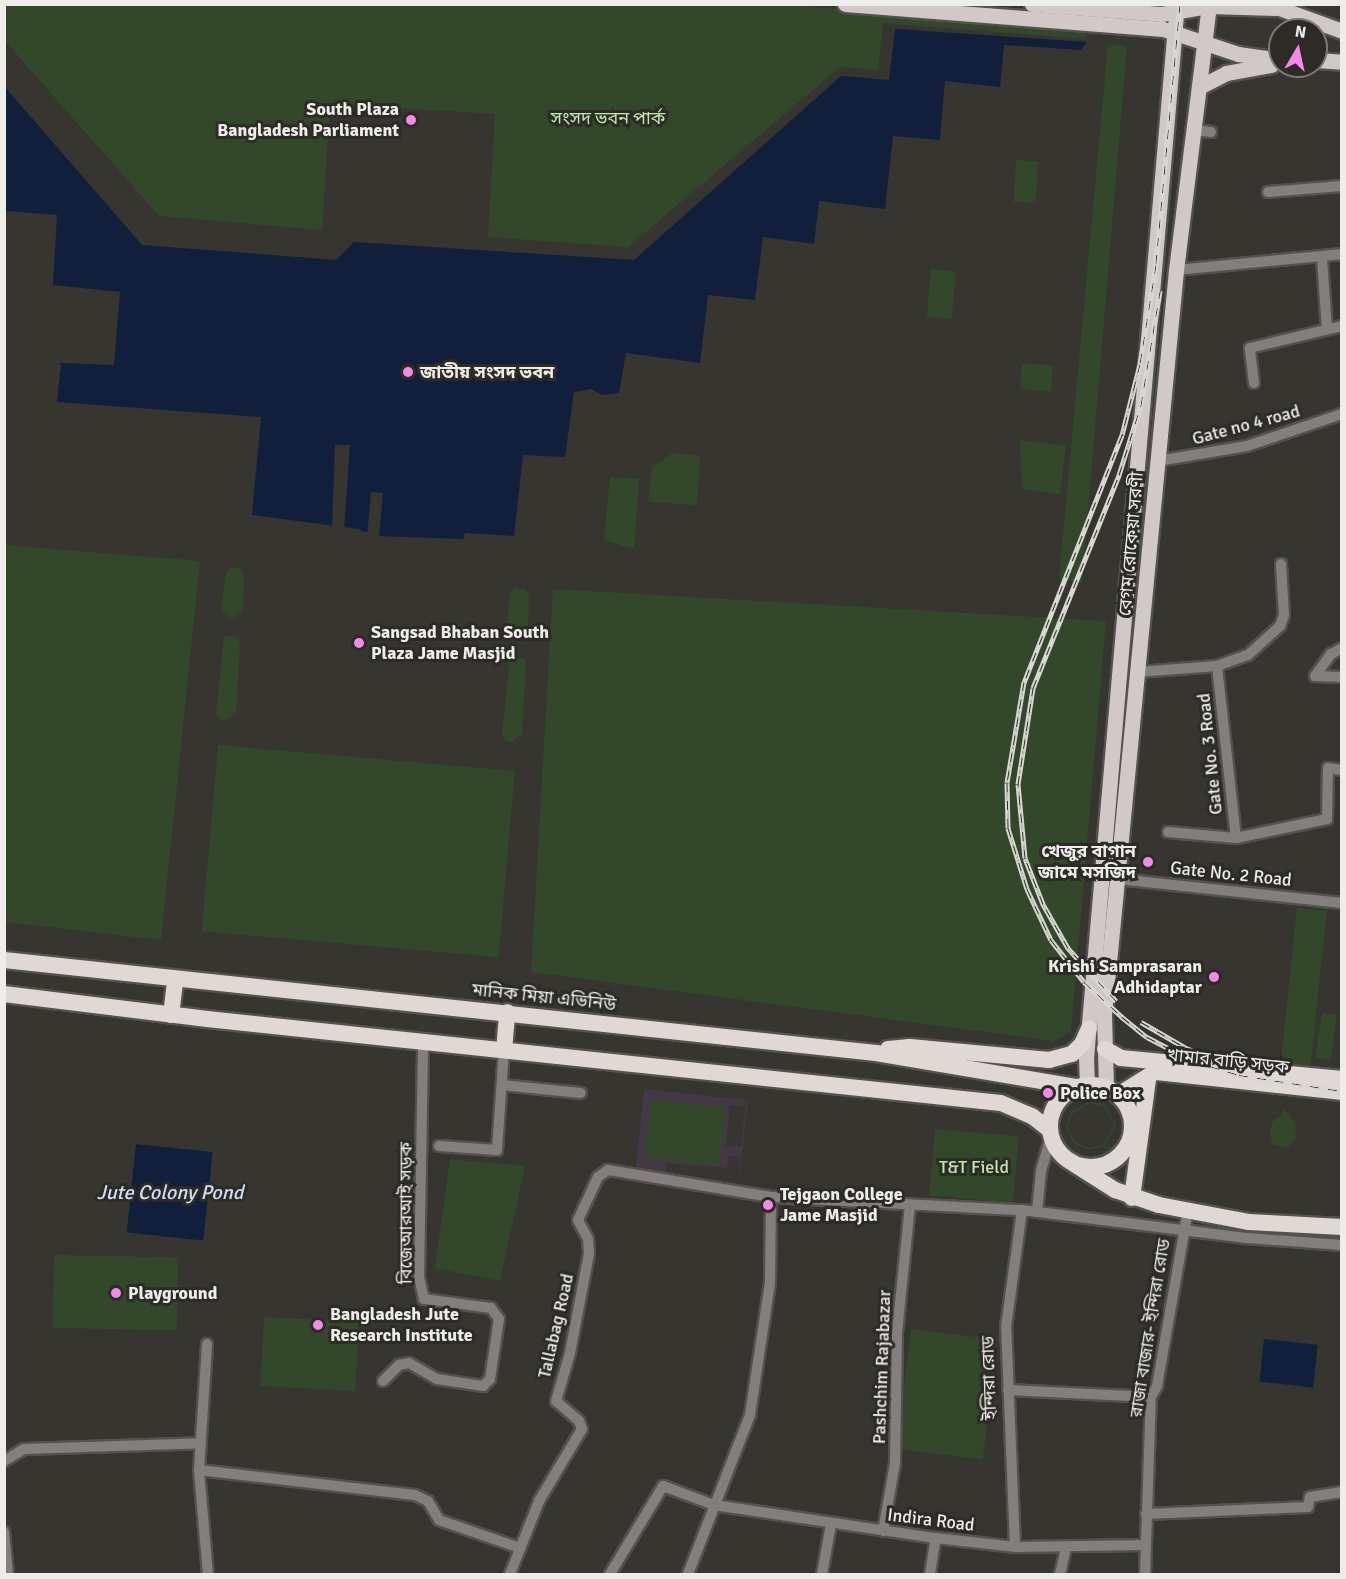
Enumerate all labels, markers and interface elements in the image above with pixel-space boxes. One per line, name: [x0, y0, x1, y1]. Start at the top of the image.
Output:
north arrow: [1268, 18, 1328, 78]
text: N: [1293, 21, 1308, 43]
place label: South Plaza Bangladesh Parliament: [217, 99, 399, 142]
park label: সংসদ ভবন পার্ক: [551, 107, 665, 129]
marker: South Plaza Bangladesh Parliament: [404, 113, 418, 127]
place label: জাতীয় সংসদ ভবন: [420, 361, 554, 383]
marker: জাতীয় সংসদ ভবন: [401, 365, 415, 379]
street label: Gate no 4 road: [1190, 400, 1302, 450]
street label: বেগম রোকেয়া সরণী: [1114, 471, 1148, 617]
place label: Sangsad Bhaban South Plaza Jame Masjid: [371, 622, 549, 664]
marker: Sangsad Bhaban South Plaza Jame Masjid: [352, 636, 366, 650]
street label: Gate No. 3 Road: [1193, 692, 1227, 816]
place label: খেজুর বাগান জামে মসজিদ: [1038, 841, 1136, 884]
marker: খেজুর বাগান জামে মসজিদ: [1141, 855, 1155, 869]
street label: Gate No. 2 Road: [1169, 857, 1293, 891]
place label: Krishi Samprasaran Adhidaptar: [1048, 956, 1202, 998]
marker: Krishi Samprasaran Adhidaptar: [1207, 970, 1221, 984]
street label: মানিক মিয়া এভিনিউ: [471, 979, 617, 1015]
street label: খামার বাড়ি সড়ক: [1166, 1044, 1290, 1078]
place label: Police Box: [1060, 1082, 1141, 1104]
marker: Police Box: [1041, 1086, 1055, 1100]
street label: বিজেআরআই সড়ক: [395, 1142, 417, 1284]
park label: T&T Field: [939, 1156, 1009, 1178]
water label: Jute Colony Pond: [97, 1180, 243, 1204]
place label: Tejgaon College Jame Masjid: [780, 1184, 903, 1226]
marker: Tejgaon College Jame Masjid: [761, 1198, 775, 1212]
street label: রাজা বাজার- ইন্দিরা রোড: [1125, 1237, 1175, 1419]
street label: Tallabag Road: [533, 1272, 579, 1380]
place label: Playground: [128, 1282, 217, 1304]
marker: Playground: [109, 1286, 123, 1300]
street label: Pashchim Rajabazar: [869, 1289, 895, 1445]
place label: Bangladesh Jute Research Institute: [330, 1304, 473, 1346]
marker: Bangladesh Jute Research Institute: [311, 1318, 325, 1332]
street label: ইন্দিরা রোড: [977, 1336, 1001, 1420]
street label: Indira Road: [886, 1504, 976, 1536]

